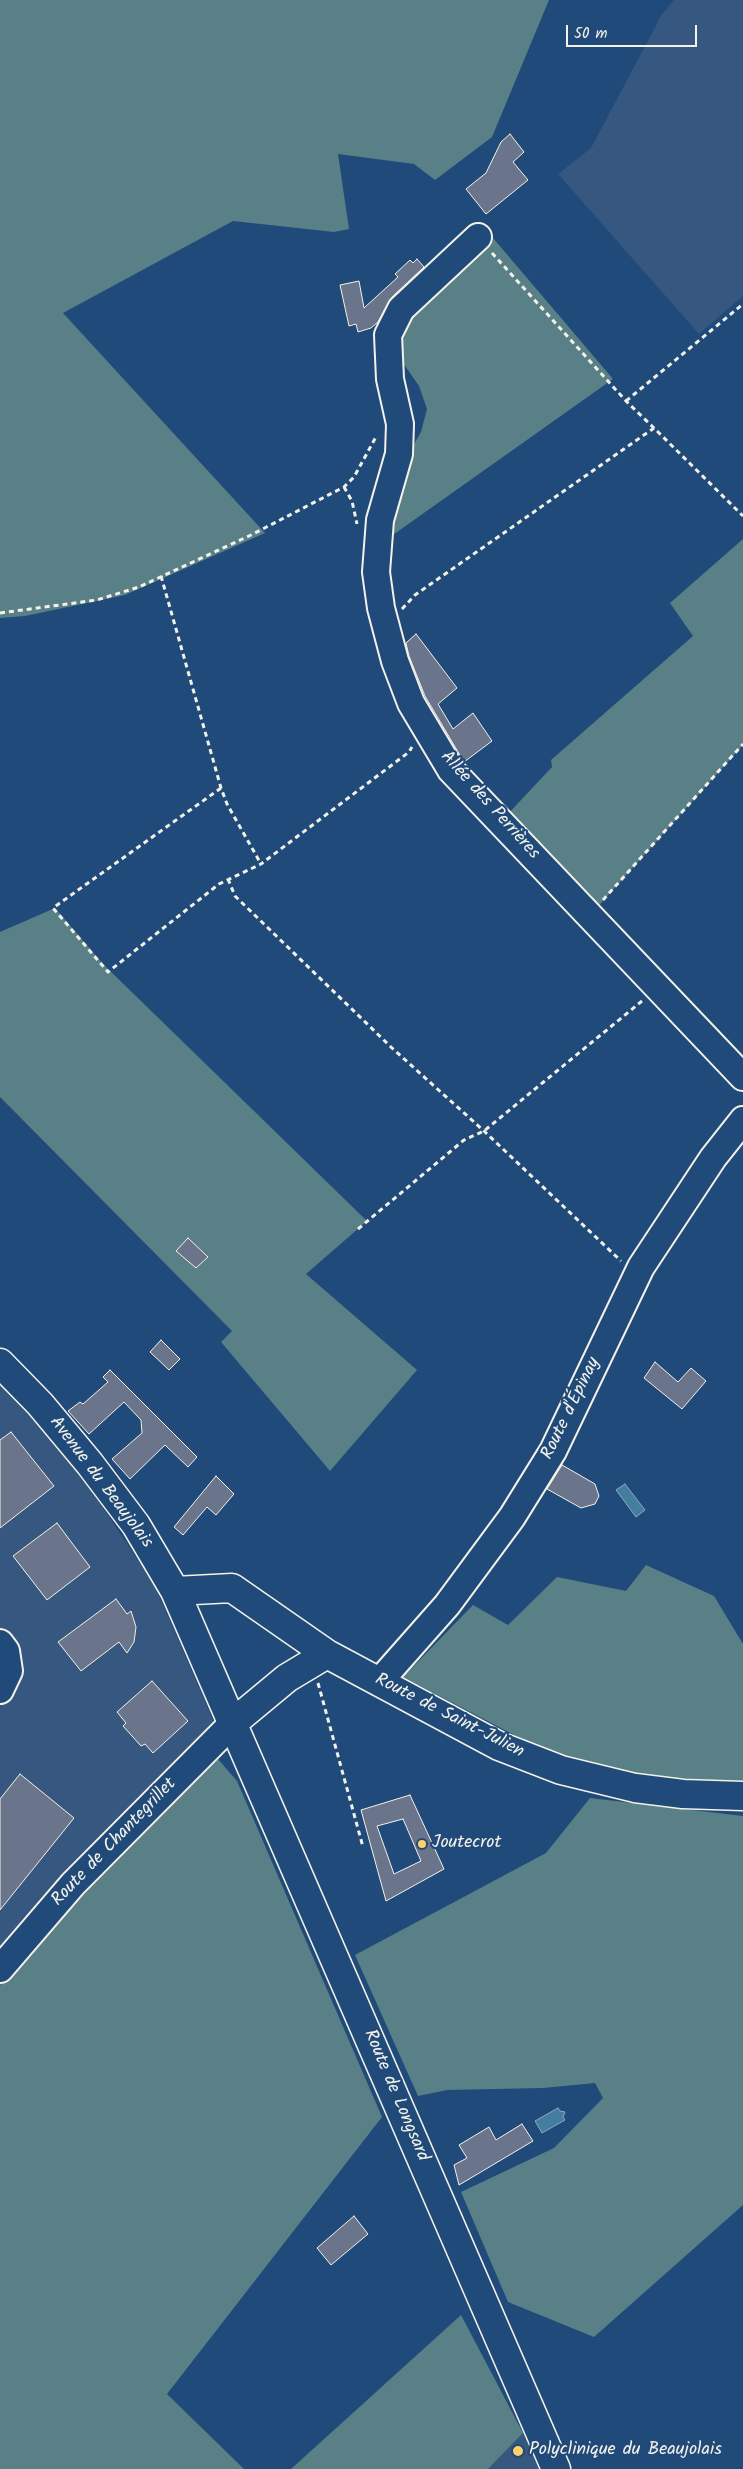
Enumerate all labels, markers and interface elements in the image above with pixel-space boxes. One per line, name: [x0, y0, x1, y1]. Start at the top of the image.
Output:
scale bar: [568, 15, 699, 47]
text: 50 m: [574, 22, 608, 46]
street label: Allée des Perrières: [435, 747, 543, 865]
street label: Route d'Épinay: [538, 1354, 606, 1464]
street label: Avenue du Beaujolais: [43, 1413, 157, 1553]
street label: Route de Saint-Julien: [371, 1670, 527, 1764]
street label: Route de Chantegrillet: [48, 1774, 182, 1912]
place label: Joutecrot: [432, 1833, 501, 1855]
marker: Joutecrot: [416, 1838, 428, 1850]
street label: Route de Longsard: [357, 2027, 433, 2165]
place label: Polyclinique du Beaujolais: [529, 2440, 722, 2462]
marker: Polyclinique du Beaujolais: [511, 2444, 525, 2458]

